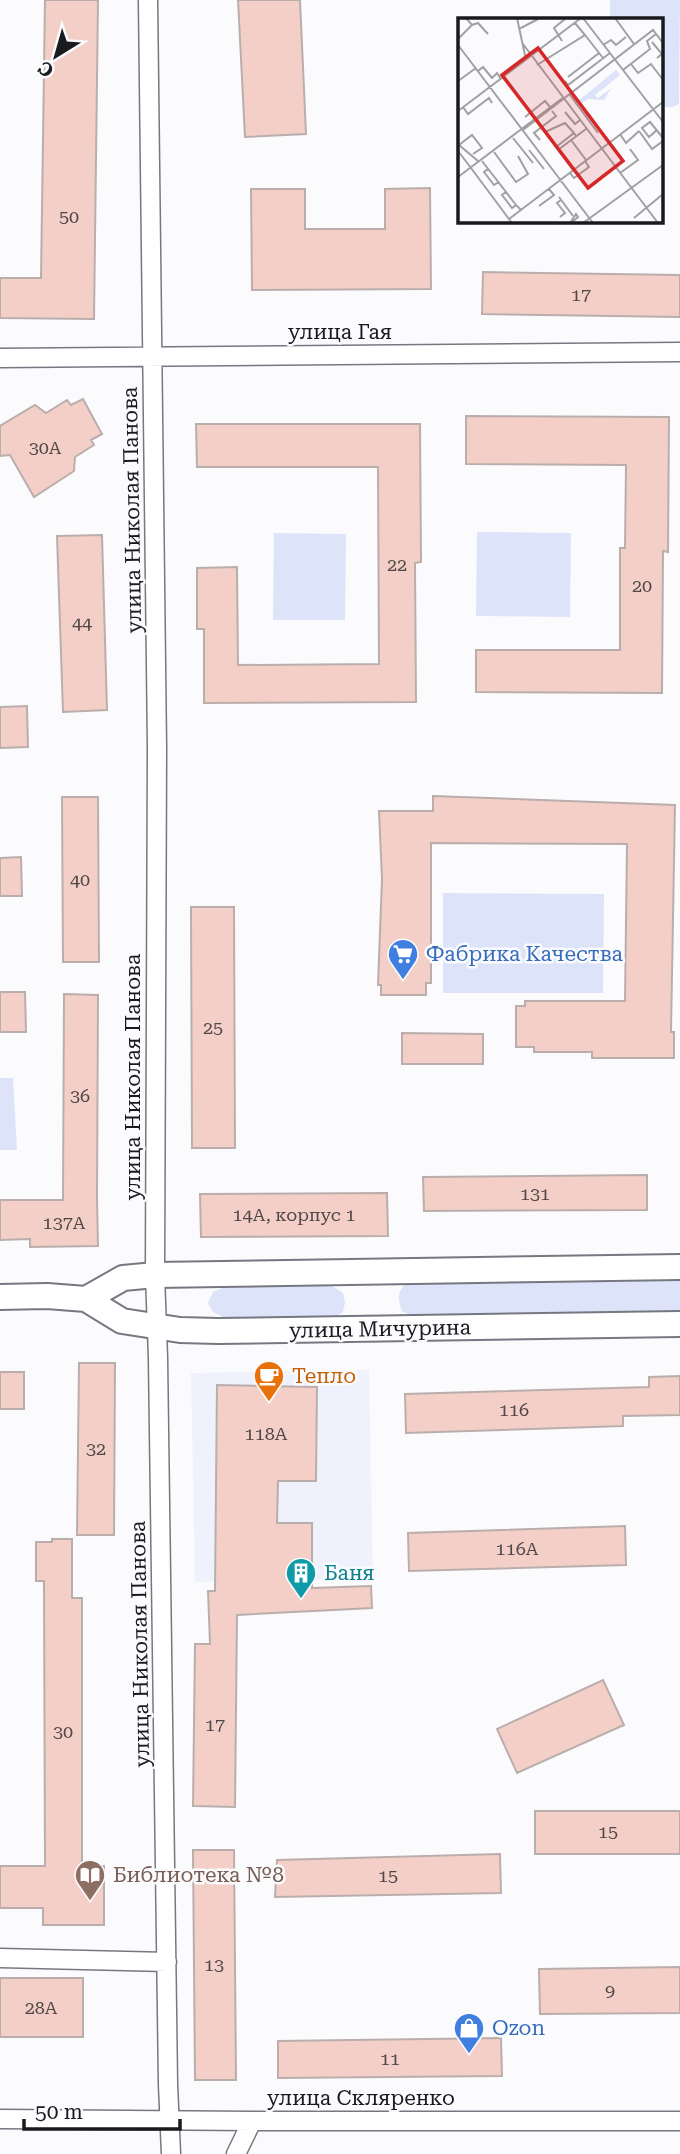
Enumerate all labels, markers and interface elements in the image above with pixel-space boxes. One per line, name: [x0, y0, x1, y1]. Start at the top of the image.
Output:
inset map: [458, 18, 662, 222]
north arrow: [21, 21, 91, 91]
text: С: [34, 56, 58, 82]
house number: 50: [59, 206, 79, 227]
house number: 17: [571, 284, 591, 305]
street label: улица Гая: [288, 320, 392, 344]
street label: улица Николая Панова: [118, 386, 146, 634]
house number: 30A: [29, 437, 62, 458]
house number: 22: [387, 554, 407, 575]
house number: 20: [632, 575, 652, 596]
house number: 44: [72, 612, 92, 633]
house number: 40: [70, 869, 90, 890]
supermarket icon: Фабрика Качества: [386, 937, 420, 981]
place label: Фабрика Качества: [426, 942, 624, 966]
street label: улица Николая Панова: [121, 953, 145, 1200]
house number: 25: [203, 1017, 223, 1038]
house number: 36: [70, 1085, 90, 1106]
house number: 131: [520, 1183, 550, 1204]
house number: 14А, корпус 1: [232, 1204, 356, 1225]
house number: 137А: [43, 1212, 86, 1233]
street label: улица Мичурина: [289, 1315, 472, 1343]
cafe icon: Тепло: [252, 1359, 286, 1403]
place label: Тепло: [292, 1364, 356, 1388]
house number: 116: [499, 1399, 529, 1420]
house number: 118А: [245, 1423, 288, 1444]
house number: 32: [86, 1438, 106, 1459]
street label: улица Николая Панова: [126, 1520, 154, 1768]
house number: 116А: [496, 1538, 539, 1559]
building icon: Баня: [284, 1556, 318, 1600]
place label: Баня: [324, 1561, 375, 1585]
house number: 17: [205, 1714, 225, 1735]
house number: 30: [53, 1721, 73, 1742]
house number: 15: [598, 1821, 618, 1842]
library icon: Библиотека №8: [73, 1858, 107, 1902]
place label: Библиотека №8: [113, 1863, 284, 1887]
house number: 15: [378, 1865, 398, 1886]
house number: 13: [204, 1954, 224, 1975]
house number: 9: [605, 1980, 615, 2001]
house number: 28А: [25, 1997, 58, 2018]
shop icon: Ozon: [452, 2011, 486, 2055]
place label: Ozon: [492, 2016, 545, 2040]
house number: 11: [380, 2048, 400, 2069]
street label: улица Скляренко: [267, 2086, 455, 2110]
scale bar: [24, 2088, 180, 2132]
text: 50 m: [35, 2100, 83, 2124]

